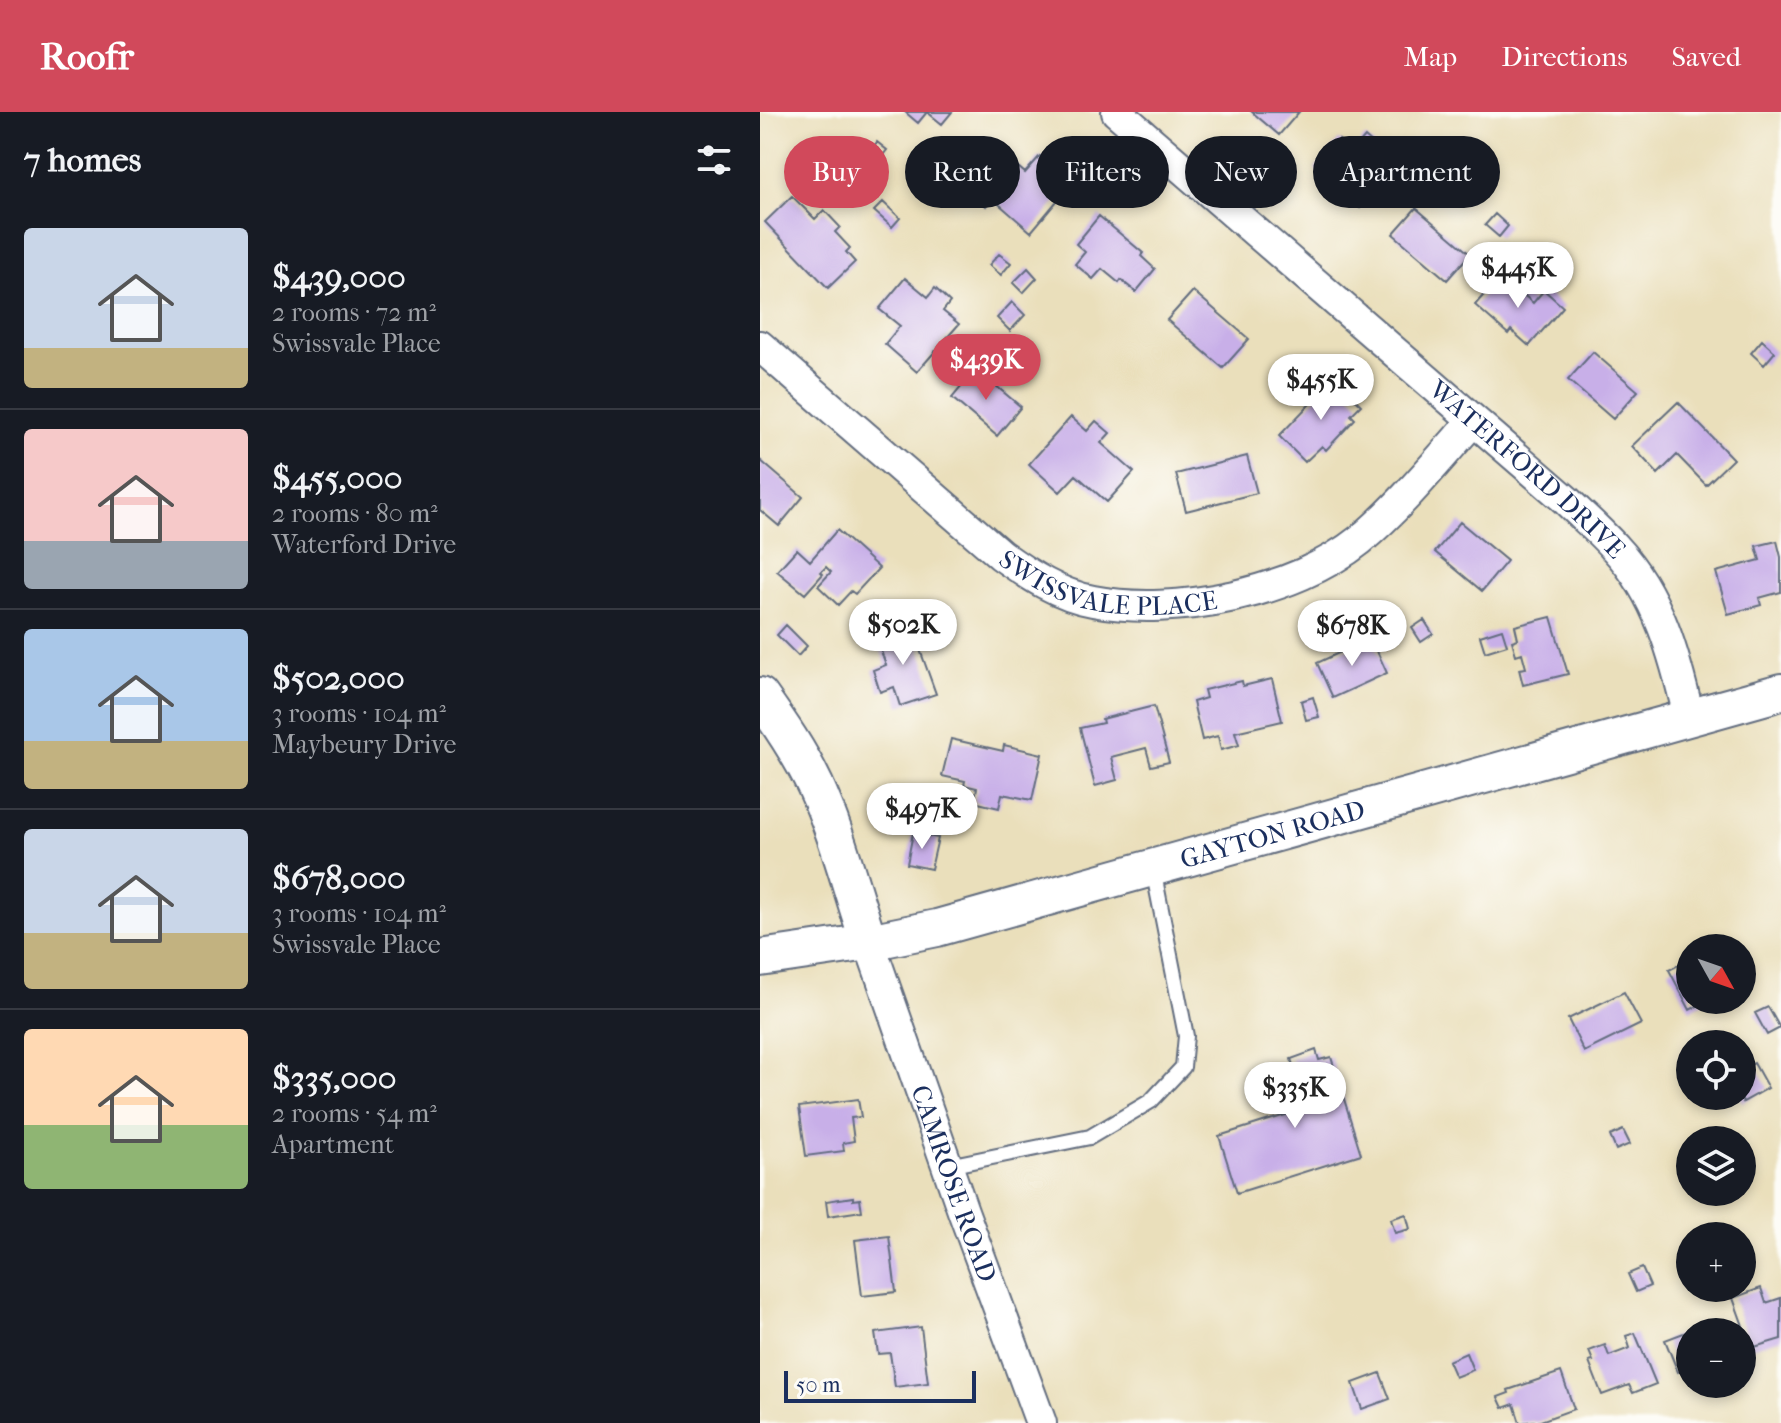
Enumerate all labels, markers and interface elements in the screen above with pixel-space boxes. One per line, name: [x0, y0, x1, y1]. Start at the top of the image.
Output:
text: Roofr: [40, 34, 134, 79]
text: Map: [1404, 40, 1457, 73]
text: Directions: [1501, 40, 1628, 73]
text: Saved: [1672, 40, 1741, 73]
chip: Buy: [784, 136, 889, 208]
chip: Rent: [905, 136, 1020, 208]
chip: Filters: [1036, 136, 1169, 208]
chip: New: [1185, 136, 1297, 208]
chip: Apartment: [1313, 136, 1500, 208]
icon: filters: [692, 138, 736, 182]
text: 7 homes: [24, 140, 141, 180]
pin: $445K: [1462, 242, 1574, 310]
text: $445K: [1481, 252, 1555, 283]
text: $439,000: [272, 257, 406, 297]
icon: home: [88, 260, 184, 356]
text: 2 rooms · 72 m²: [272, 297, 436, 328]
text: Swissvale Place: [272, 328, 441, 359]
pin: $439K: [930, 334, 1042, 402]
text: $439K: [950, 344, 1022, 375]
pin: $455K: [1265, 354, 1377, 422]
text: $455K: [1286, 364, 1356, 395]
street label: WATERFORD DRIVE: [1422, 373, 1632, 565]
text: $455,000: [272, 458, 402, 498]
icon: home: [88, 461, 184, 557]
text: 2 rooms · 80 m²: [272, 498, 438, 529]
text: Waterford Drive: [272, 529, 456, 560]
street label: SWISSVALE PLACE: [993, 544, 1220, 622]
pin: $502K: [847, 599, 959, 667]
pin: $678K: [1296, 600, 1408, 668]
text: $502K: [867, 609, 939, 640]
text: $678K: [1316, 610, 1388, 641]
text: $502,000: [272, 658, 405, 698]
icon: home: [88, 661, 184, 757]
text: 3 rooms · 104 m²: [272, 698, 446, 729]
text: Maybeury Drive: [272, 729, 456, 760]
pin: $497K: [866, 783, 978, 851]
text: $497K: [885, 793, 959, 824]
street label: GAYTON ROAD: [1177, 794, 1369, 875]
text: $678,000: [272, 858, 406, 898]
icon: home: [88, 861, 184, 957]
text: 3 rooms · 104 m²: [272, 898, 446, 929]
text: Swissvale Place: [272, 929, 441, 960]
north arrow: [1676, 934, 1756, 1014]
map controls: [1676, 934, 1756, 1398]
button: locate: [1676, 1030, 1756, 1110]
text: $335,000: [272, 1058, 397, 1098]
icon: home: [88, 1061, 184, 1157]
pin: $335K: [1239, 1062, 1351, 1130]
text: $335K: [1262, 1072, 1328, 1103]
street label: CAMROSE ROAD: [904, 1081, 1003, 1286]
text: 2 rooms · 54 m²: [272, 1098, 437, 1129]
button: layers: [1676, 1126, 1756, 1206]
text: Apartment: [272, 1129, 394, 1160]
button: +: [1676, 1222, 1756, 1302]
button: −: [1676, 1318, 1756, 1398]
scale bar: [784, 1367, 976, 1403]
text: 50 m: [796, 1372, 841, 1398]

